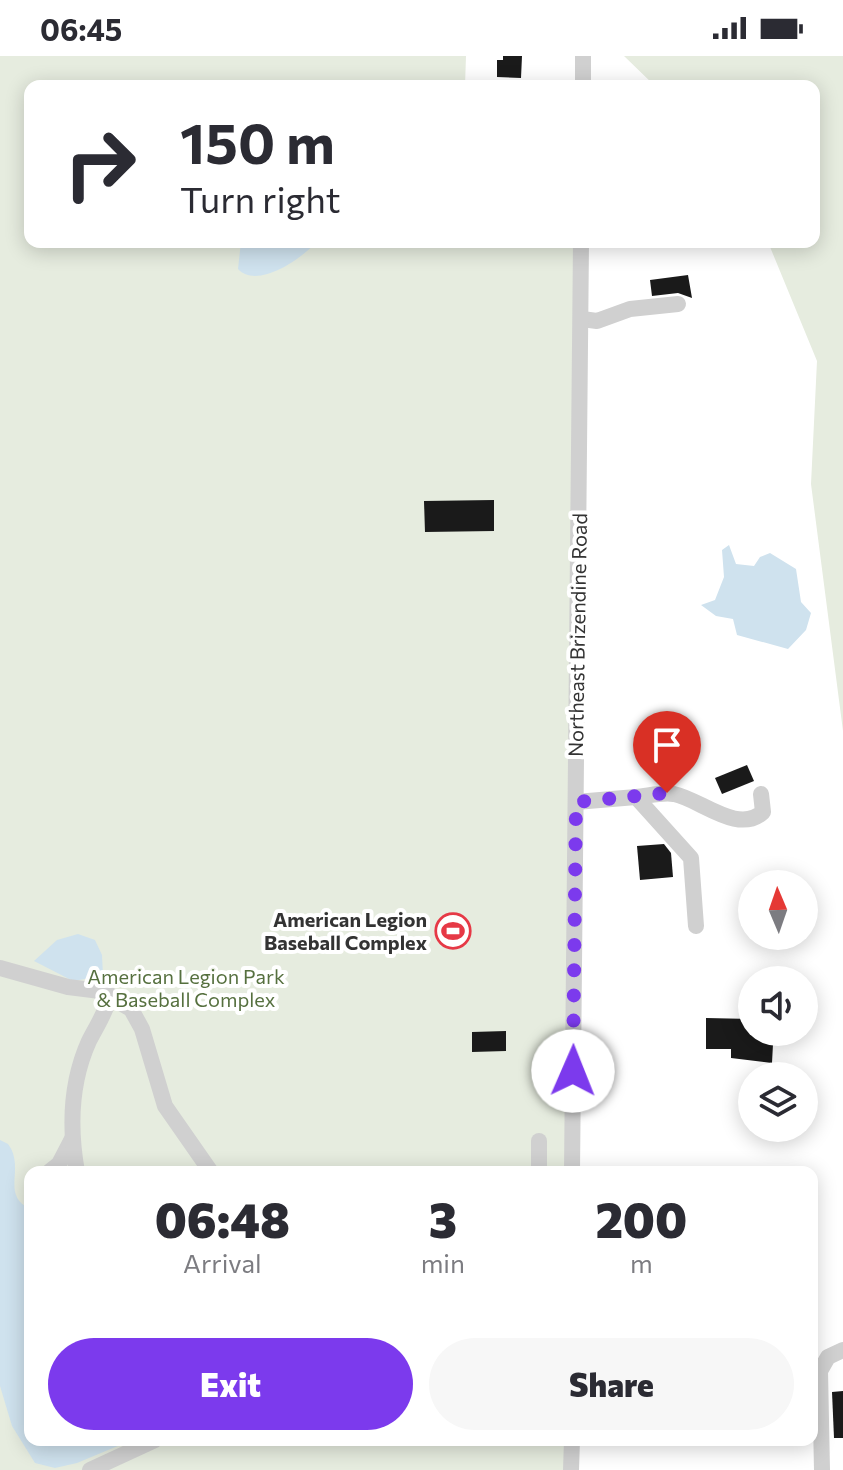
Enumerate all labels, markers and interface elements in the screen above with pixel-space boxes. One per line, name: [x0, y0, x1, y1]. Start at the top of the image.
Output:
text: 06:45: [40, 10, 122, 47]
text: 150 m: [180, 107, 335, 176]
icon: right: [48, 112, 152, 216]
text: Turn right: [180, 176, 341, 220]
street label: Northeast Brizendine Road: [563, 513, 591, 757]
pin: [633, 711, 701, 793]
icon: arrive: [645, 723, 689, 767]
north arrow: [738, 870, 818, 950]
map controls: [738, 870, 818, 1142]
place label: American Legion Baseball Complex: [264, 907, 428, 954]
sports icon: American Legion Baseball Complex: [434, 912, 472, 950]
park label: American Legion Park & Baseball Complex: [87, 964, 285, 1011]
button: sound: [738, 966, 818, 1046]
position arrow: [531, 1029, 615, 1113]
button: layers: [738, 1062, 818, 1142]
text: 06:48: [155, 1189, 290, 1248]
text: 3: [429, 1189, 457, 1248]
text: 200: [596, 1189, 687, 1248]
text: Arrival: [183, 1247, 262, 1278]
text: min: [421, 1247, 465, 1278]
text: m: [630, 1247, 653, 1278]
button: Exit: [48, 1338, 413, 1430]
button: Share: [429, 1338, 794, 1430]

